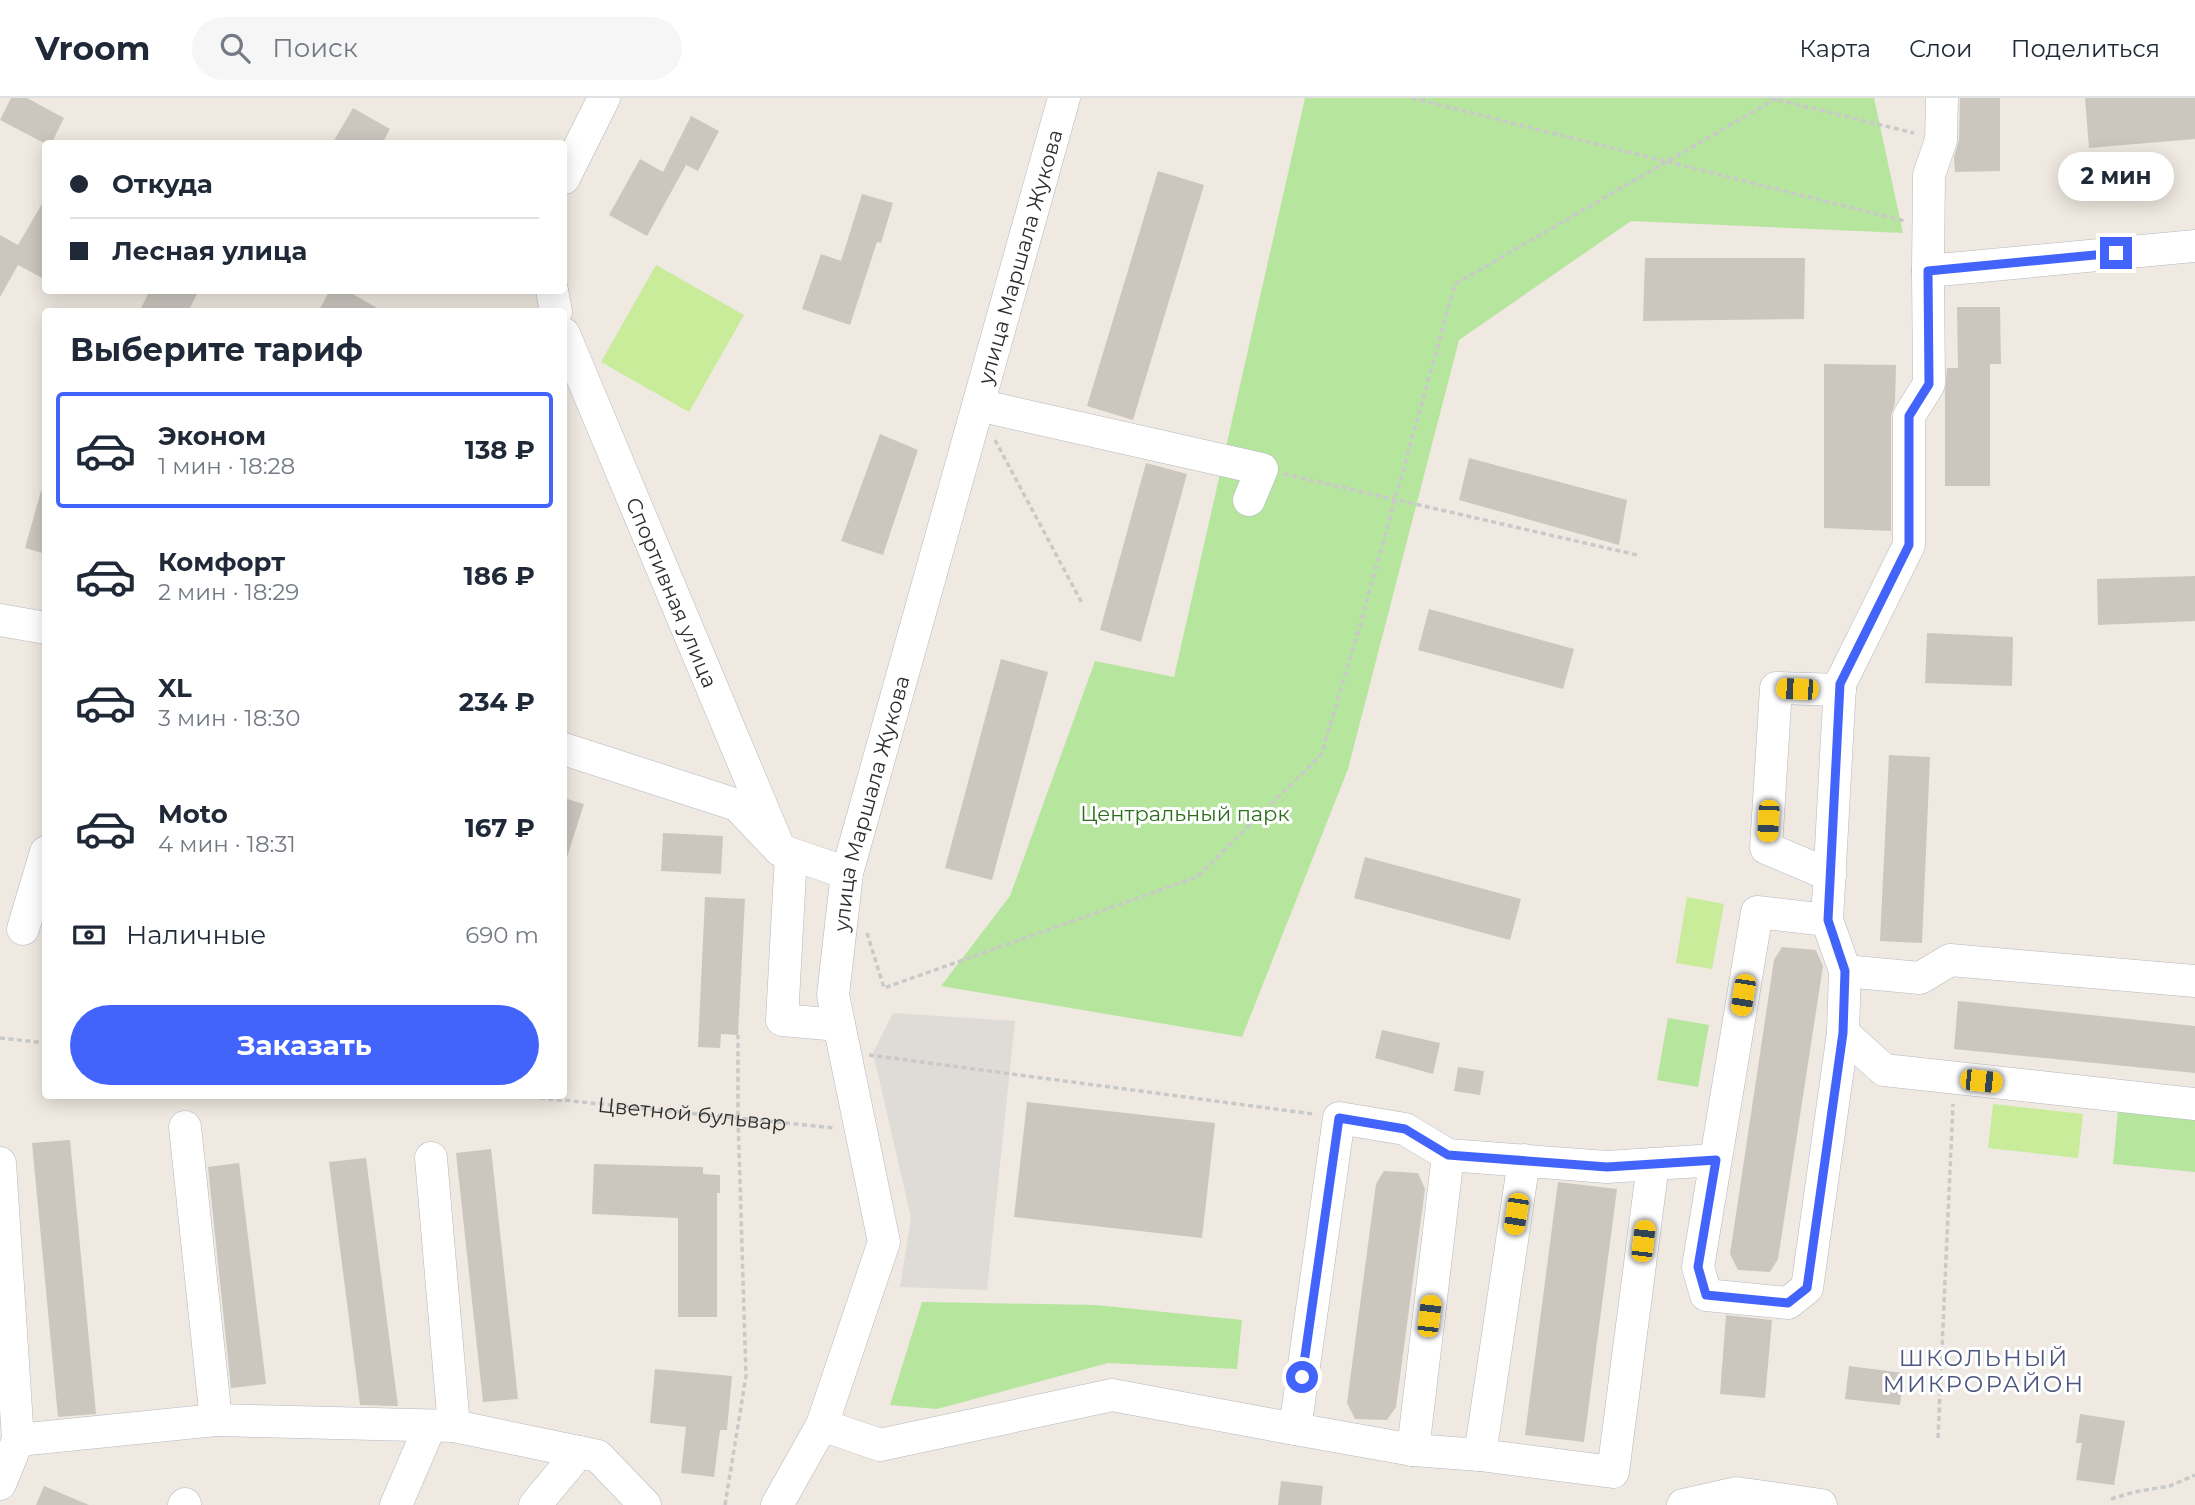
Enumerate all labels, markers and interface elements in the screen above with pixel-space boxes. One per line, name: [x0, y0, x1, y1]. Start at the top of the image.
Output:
search box: [192, 17, 682, 80]
text: Vroom: [35, 28, 150, 68]
icon: search: [216, 29, 254, 67]
text: Поиск: [272, 32, 358, 64]
text: Карта: [1799, 34, 1871, 63]
text: Слои: [1909, 34, 1973, 63]
text: Поделиться: [2011, 34, 2160, 63]
street label: улица Маршала Жукова: [972, 126, 1067, 388]
callout: 2 мин: [2058, 152, 2174, 200]
text: 2 мин: [2080, 162, 2152, 190]
text: Откуда: [112, 168, 213, 200]
text: Лесная улица: [112, 235, 307, 267]
route end: [2100, 237, 2132, 269]
text: Выберите тариф: [70, 330, 363, 369]
icon: car: [74, 419, 137, 482]
text: Эконом: [158, 420, 266, 452]
text: 138 ₽: [465, 434, 535, 466]
text: 1 мин · 18:28: [158, 452, 295, 480]
street label: Спортивная улица: [621, 493, 723, 691]
icon: car: [74, 545, 137, 608]
text: Комфорт: [158, 546, 285, 578]
text: 186 ₽: [464, 560, 535, 592]
text: 2 мин · 18:29: [158, 578, 299, 606]
icon: car: [74, 671, 137, 734]
text: XL: [158, 672, 192, 704]
street label: улица Маршала Жукова: [828, 672, 914, 934]
car: [1776, 678, 1819, 700]
text: 234 ₽: [459, 686, 535, 718]
text: 3 мин · 18:30: [158, 704, 300, 732]
icon: car: [74, 797, 137, 860]
text: Moto: [158, 798, 228, 830]
car: [1757, 799, 1780, 843]
park label: Центральный парк: [1080, 801, 1290, 826]
text: 167 ₽: [465, 812, 535, 844]
text: 4 мин · 18:31: [158, 830, 296, 858]
icon: cash: [70, 916, 108, 954]
text: Наличные: [126, 919, 266, 951]
text: 690 m: [465, 921, 539, 949]
car: [1730, 973, 1757, 1017]
button: Заказать: [70, 1005, 539, 1085]
car: [1960, 1068, 2003, 1094]
street label: Цветной бульвар: [597, 1091, 788, 1136]
car: [1503, 1192, 1530, 1236]
car: [1631, 1219, 1656, 1263]
car: [1417, 1294, 1442, 1338]
district label: ШКОЛЬНЫЙ МИКРОРАЙОН: [1883, 1344, 2085, 1398]
route start: [1286, 1361, 1318, 1393]

